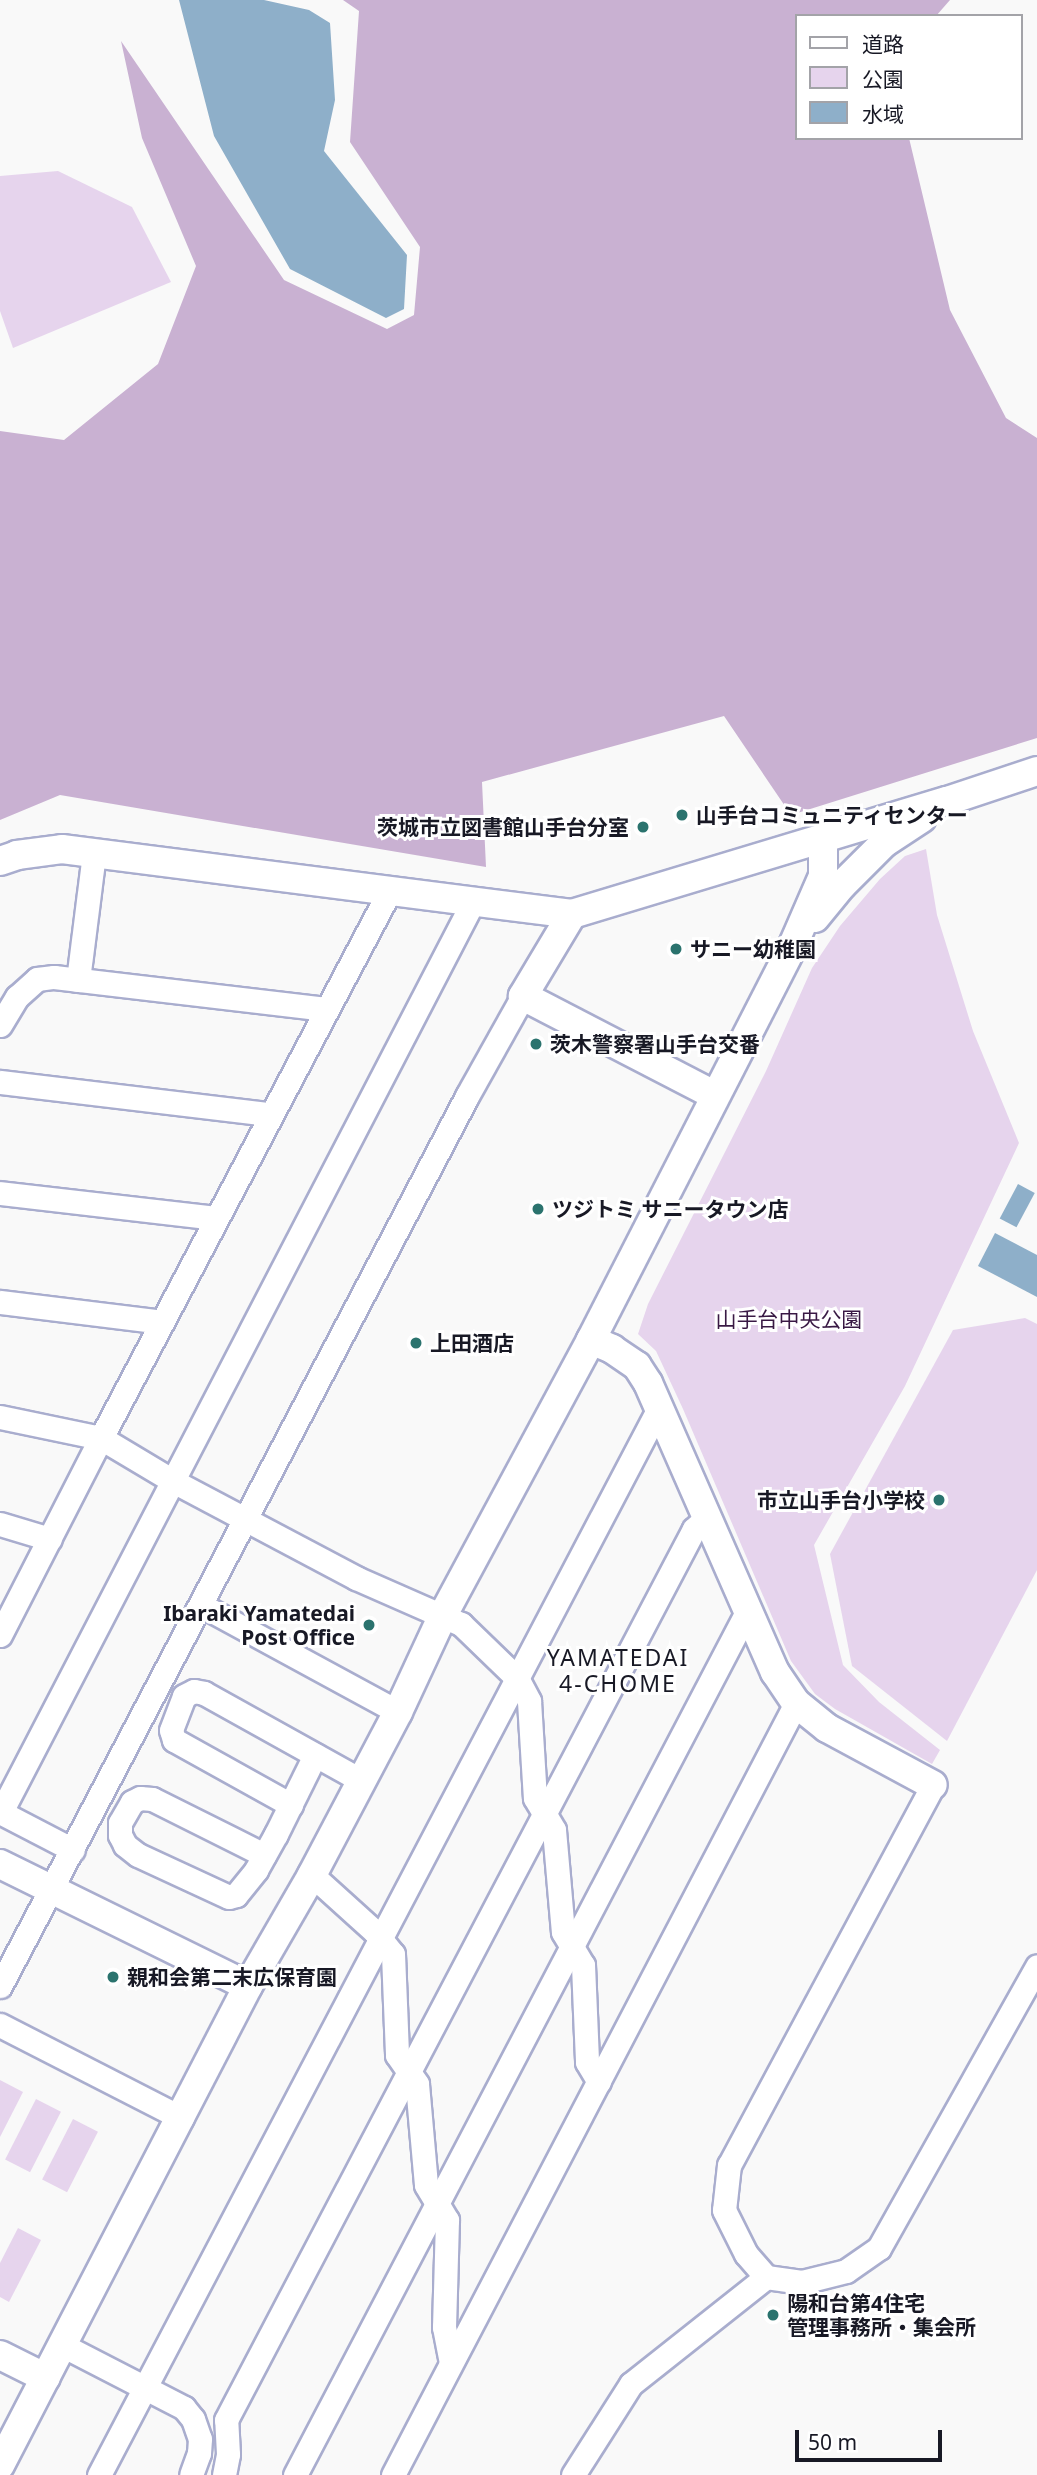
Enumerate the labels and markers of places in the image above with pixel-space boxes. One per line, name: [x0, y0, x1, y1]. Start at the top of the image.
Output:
place label: 山手台コミュニティセンター: [696, 802, 969, 828]
marker: 山手台コミュニティセンター: [674, 807, 690, 823]
place label: 茨城市立図書館山手台分室: [377, 814, 629, 840]
marker: 茨城市立図書館山手台分室: [635, 819, 651, 835]
place label: サニー幼稚園: [690, 936, 816, 962]
marker: サニー幼稚園: [668, 941, 684, 957]
place label: 茨木警察署山手台交番: [550, 1031, 760, 1057]
marker: 茨木警察署山手台交番: [528, 1036, 544, 1052]
place label: ツジトミ サニータウン店: [552, 1196, 788, 1222]
marker: ツジトミ サニータウン店: [530, 1201, 546, 1217]
place label: 上田酒店: [430, 1330, 514, 1356]
marker: 上田酒店: [408, 1335, 424, 1351]
place label: 市立山手台小学校: [757, 1487, 925, 1513]
marker: 市立山手台小学校: [931, 1492, 947, 1508]
place label: Ibaraki Yamatedai Post Office: [163, 1600, 355, 1650]
marker: Ibaraki Yamatedai Post Office: [361, 1617, 377, 1633]
place label: 親和会第二末広保育園: [127, 1964, 337, 1990]
marker: 親和会第二末広保育園: [105, 1969, 121, 1985]
place label: 陽和台第4住宅 管理事務所・集会所: [787, 2290, 976, 2340]
marker: 陽和台第4住宅 管理事務所・集会所: [765, 2307, 781, 2323]

